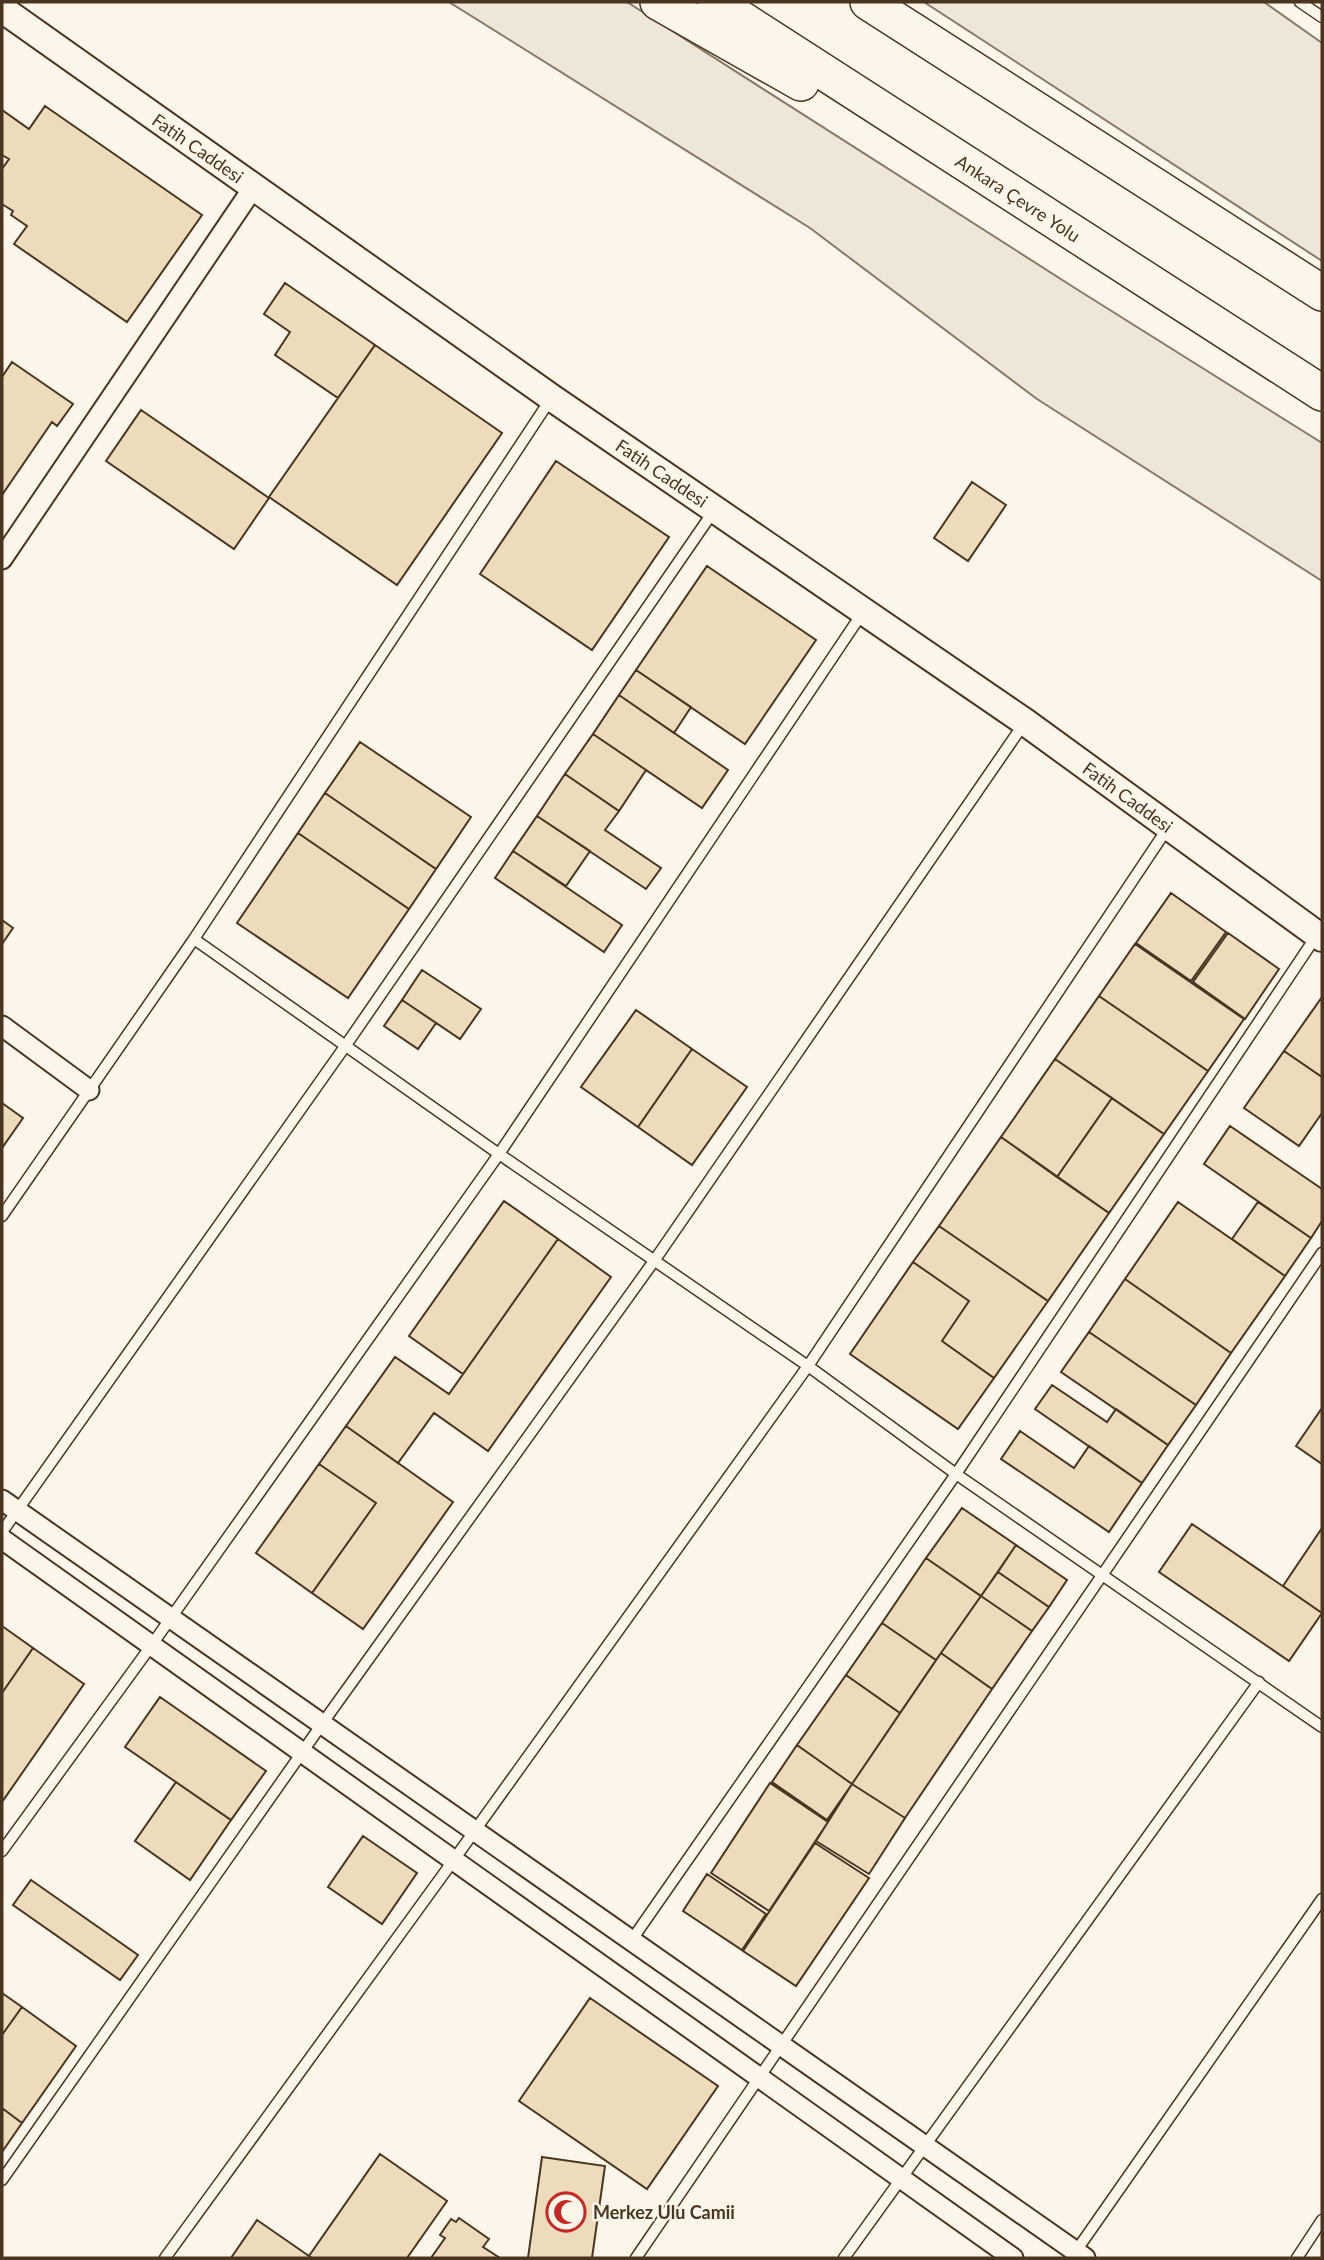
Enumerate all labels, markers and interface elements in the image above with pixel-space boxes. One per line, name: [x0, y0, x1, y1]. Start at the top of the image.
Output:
street label: Fatih Caddesi: [148, 109, 248, 187]
street label: Ankara Çevre Yolu: [952, 150, 1084, 246]
street label: Fatih Caddesi: [612, 434, 712, 512]
street label: Fatih Caddesi: [1079, 757, 1177, 837]
mosque icon: Merkez Ulu Camii: [545, 2191, 587, 2233]
place label: Merkez Ulu Camii: [593, 2201, 735, 2223]

